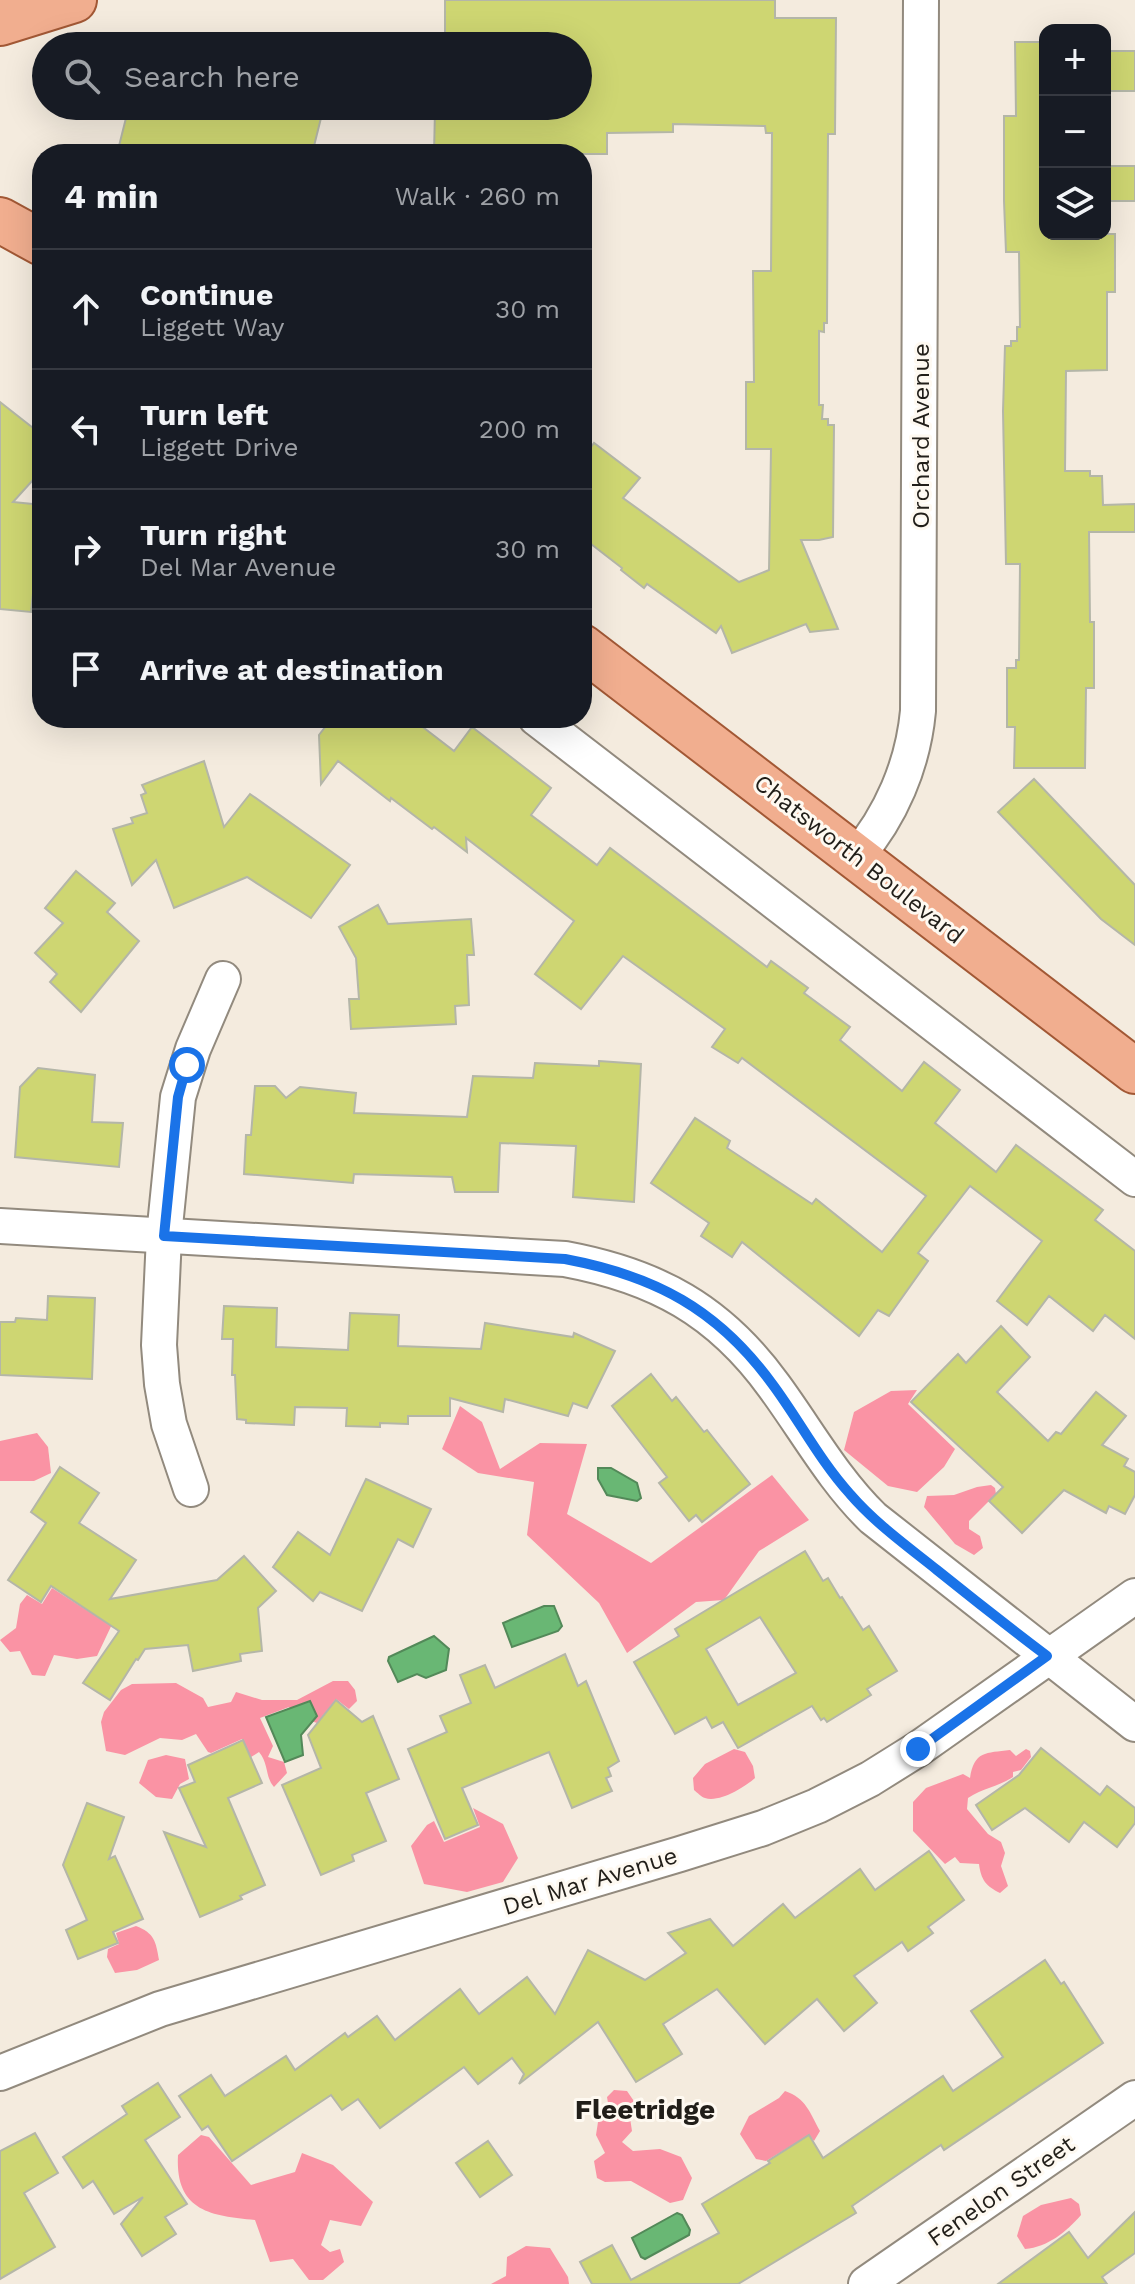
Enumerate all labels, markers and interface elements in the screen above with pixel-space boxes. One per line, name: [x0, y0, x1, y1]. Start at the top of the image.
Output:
map controls: [1039, 24, 1111, 240]
button: +: [1039, 24, 1111, 96]
search box: [32, 32, 592, 120]
icon: search: [60, 54, 104, 98]
text: Search here: [124, 59, 300, 94]
button: −: [1039, 96, 1111, 168]
button: layers: [1039, 168, 1111, 240]
text: 4 min: [64, 176, 159, 216]
text: Walk · 260 m: [395, 181, 560, 211]
text: Continue: [140, 277, 273, 312]
icon: ahead: [64, 287, 108, 331]
text: 30 m: [495, 294, 560, 324]
text: Liggett Way: [140, 312, 284, 342]
street label: Orchard Avenue: [907, 343, 935, 529]
text: Turn left: [140, 397, 268, 432]
icon: left: [64, 407, 108, 451]
text: 200 m: [479, 414, 560, 444]
text: Liggett Drive: [140, 432, 298, 462]
text: Turn right: [140, 517, 286, 552]
icon: right: [64, 527, 108, 571]
text: 30 m: [495, 534, 560, 564]
text: Del Mar Avenue: [140, 552, 336, 582]
icon: arrive: [64, 647, 108, 691]
text: Arrive at destination: [140, 652, 444, 687]
street label: Chatsworth Boulevard: [748, 768, 970, 950]
route start: [169, 1047, 205, 1083]
route end: [900, 1731, 936, 1767]
street label: Del Mar Avenue: [499, 1841, 681, 1921]
district label: Fleetridge: [575, 2093, 715, 2126]
street label: Fenelon Street: [922, 2130, 1080, 2252]

